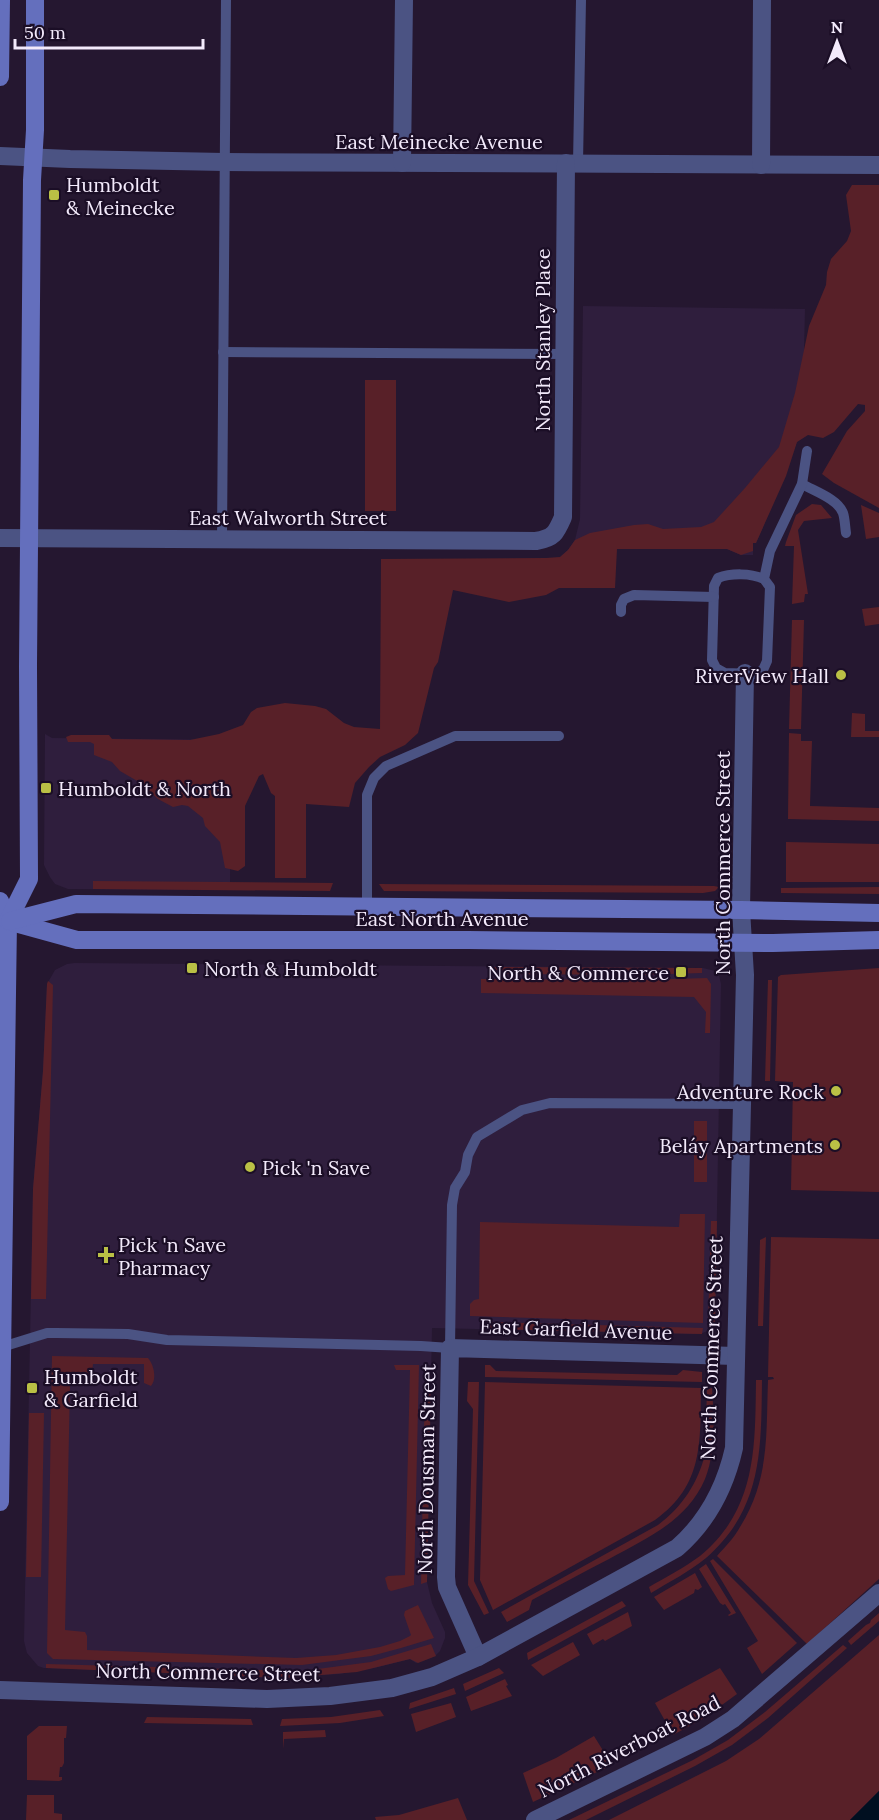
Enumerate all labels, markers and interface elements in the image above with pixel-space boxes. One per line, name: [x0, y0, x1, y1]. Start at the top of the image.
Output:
scale bar: [15, 12, 202, 50]
north arrow: [807, 12, 867, 72]
text: N: [831, 17, 843, 37]
text: 50 m: [24, 21, 66, 44]
street label: East Meinecke Avenue: [335, 129, 543, 154]
place label: Humboldt & Meinecke: [66, 172, 175, 220]
marker: Humboldt & Meinecke: [47, 188, 61, 202]
street label: North Stanley Place: [530, 248, 555, 432]
street label: East Walworth Street: [189, 505, 387, 530]
place label: RiverView Hall: [695, 663, 829, 688]
marker: RiverView Hall: [834, 668, 848, 682]
street label: North Commerce Street: [710, 750, 735, 975]
place label: Humboldt & North: [58, 776, 231, 801]
marker: Humboldt & North: [39, 781, 53, 795]
street label: East North Avenue: [355, 906, 529, 931]
place label: North & Humboldt: [204, 956, 377, 981]
place label: North & Commerce: [487, 960, 669, 985]
marker: North & Humboldt: [185, 961, 199, 975]
marker: North & Commerce: [674, 965, 688, 979]
place label: Adventure Rock: [676, 1079, 824, 1104]
marker: Adventure Rock: [829, 1084, 843, 1098]
place label: Beláy Apartments: [659, 1133, 823, 1158]
marker: Beláy Apartments: [828, 1138, 842, 1152]
place label: Pick 'n Save: [262, 1155, 370, 1180]
marker: Pick 'n Save: [243, 1160, 257, 1174]
place label: Pick 'n Save Pharmacy: [118, 1232, 226, 1280]
street label: North Commerce Street: [695, 1235, 727, 1461]
marker: Pick 'n Save Pharmacy: [99, 1248, 113, 1262]
street label: East Garfield Avenue: [479, 1313, 673, 1345]
street label: North Dousman Street: [412, 1363, 440, 1575]
place label: Humboldt & Garfield: [44, 1364, 138, 1412]
marker: Humboldt & Garfield: [25, 1381, 39, 1395]
street label: North Commerce Street: [95, 1658, 321, 1686]
street label: North Riverboat Road: [534, 1689, 724, 1803]

